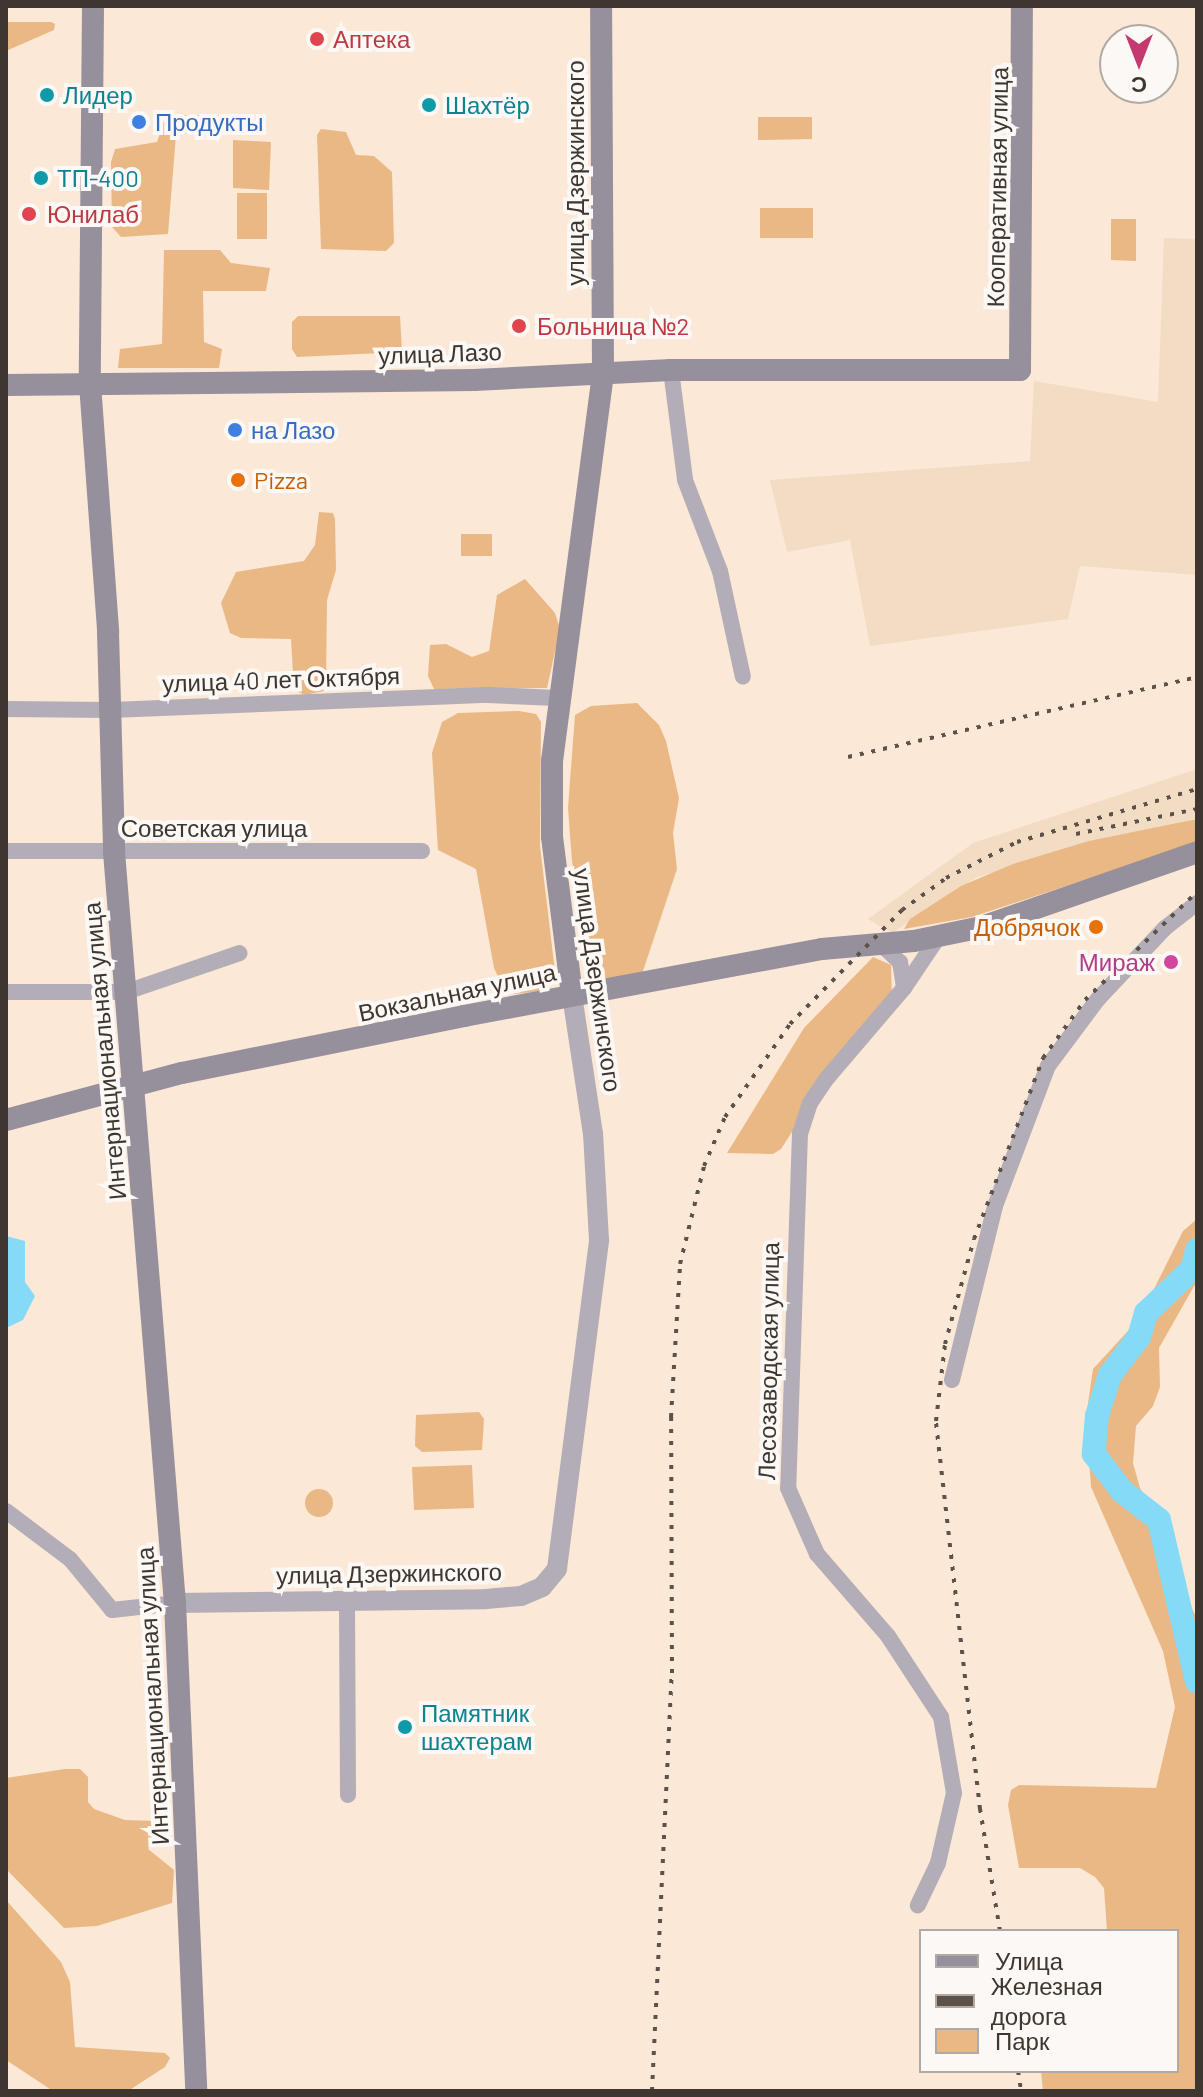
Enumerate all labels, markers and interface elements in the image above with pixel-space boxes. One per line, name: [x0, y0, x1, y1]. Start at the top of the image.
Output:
north arrow: [1099, 24, 1179, 104]
place label: Аптека: [333, 25, 410, 53]
marker: Аптека: [308, 30, 326, 48]
street label: улица Дзержинского: [561, 60, 589, 286]
street label: Кооперативная улица: [981, 66, 1013, 308]
text: С: [1131, 73, 1147, 99]
place label: Лидер: [63, 81, 133, 109]
marker: Лидер: [38, 86, 56, 104]
place label: Шахтёр: [445, 91, 530, 119]
marker: Шахтёр: [420, 96, 438, 114]
place label: Продукты: [155, 108, 263, 136]
marker: Продукты: [130, 113, 148, 131]
place label: ТП-400: [57, 164, 139, 192]
marker: ТП-400: [32, 169, 50, 187]
place label: Юнилаб: [47, 200, 139, 228]
marker: Юнилаб: [18, 203, 40, 225]
place label: Больница №2: [537, 312, 689, 340]
marker: Больница №2: [508, 315, 530, 337]
street label: улица Лазо: [378, 336, 502, 370]
place label: на Лазо: [251, 416, 335, 444]
marker: на Лазо: [226, 421, 244, 439]
place label: Pizza: [254, 466, 308, 494]
marker: Pizza: [229, 471, 247, 489]
street label: улица 40 лет Октября: [162, 660, 400, 698]
street label: Советская улица: [121, 814, 307, 842]
street label: улица Дзержинского: [568, 866, 628, 1094]
street label: Интернациональная улица: [77, 901, 131, 1201]
place label: Добрячок: [974, 913, 1080, 941]
marker: Добрячок: [1087, 918, 1105, 936]
place label: Мираж: [1079, 948, 1155, 976]
marker: Мираж: [1162, 953, 1180, 971]
street label: Вокзальная улица: [356, 957, 558, 1027]
street label: Лесозаводская улица: [752, 1242, 784, 1480]
street label: Интернациональная улица: [130, 1546, 174, 1846]
street label: улица Дзержинского: [276, 1557, 502, 1589]
place label: Памятник шахтерам: [421, 1699, 533, 1755]
marker: Памятник шахтерам: [396, 1718, 414, 1736]
legend: [919, 1929, 1179, 2073]
text: Улица: [995, 1946, 1063, 1975]
text: Железная дорога: [991, 1971, 1103, 2030]
text: Парк: [995, 2026, 1049, 2055]

